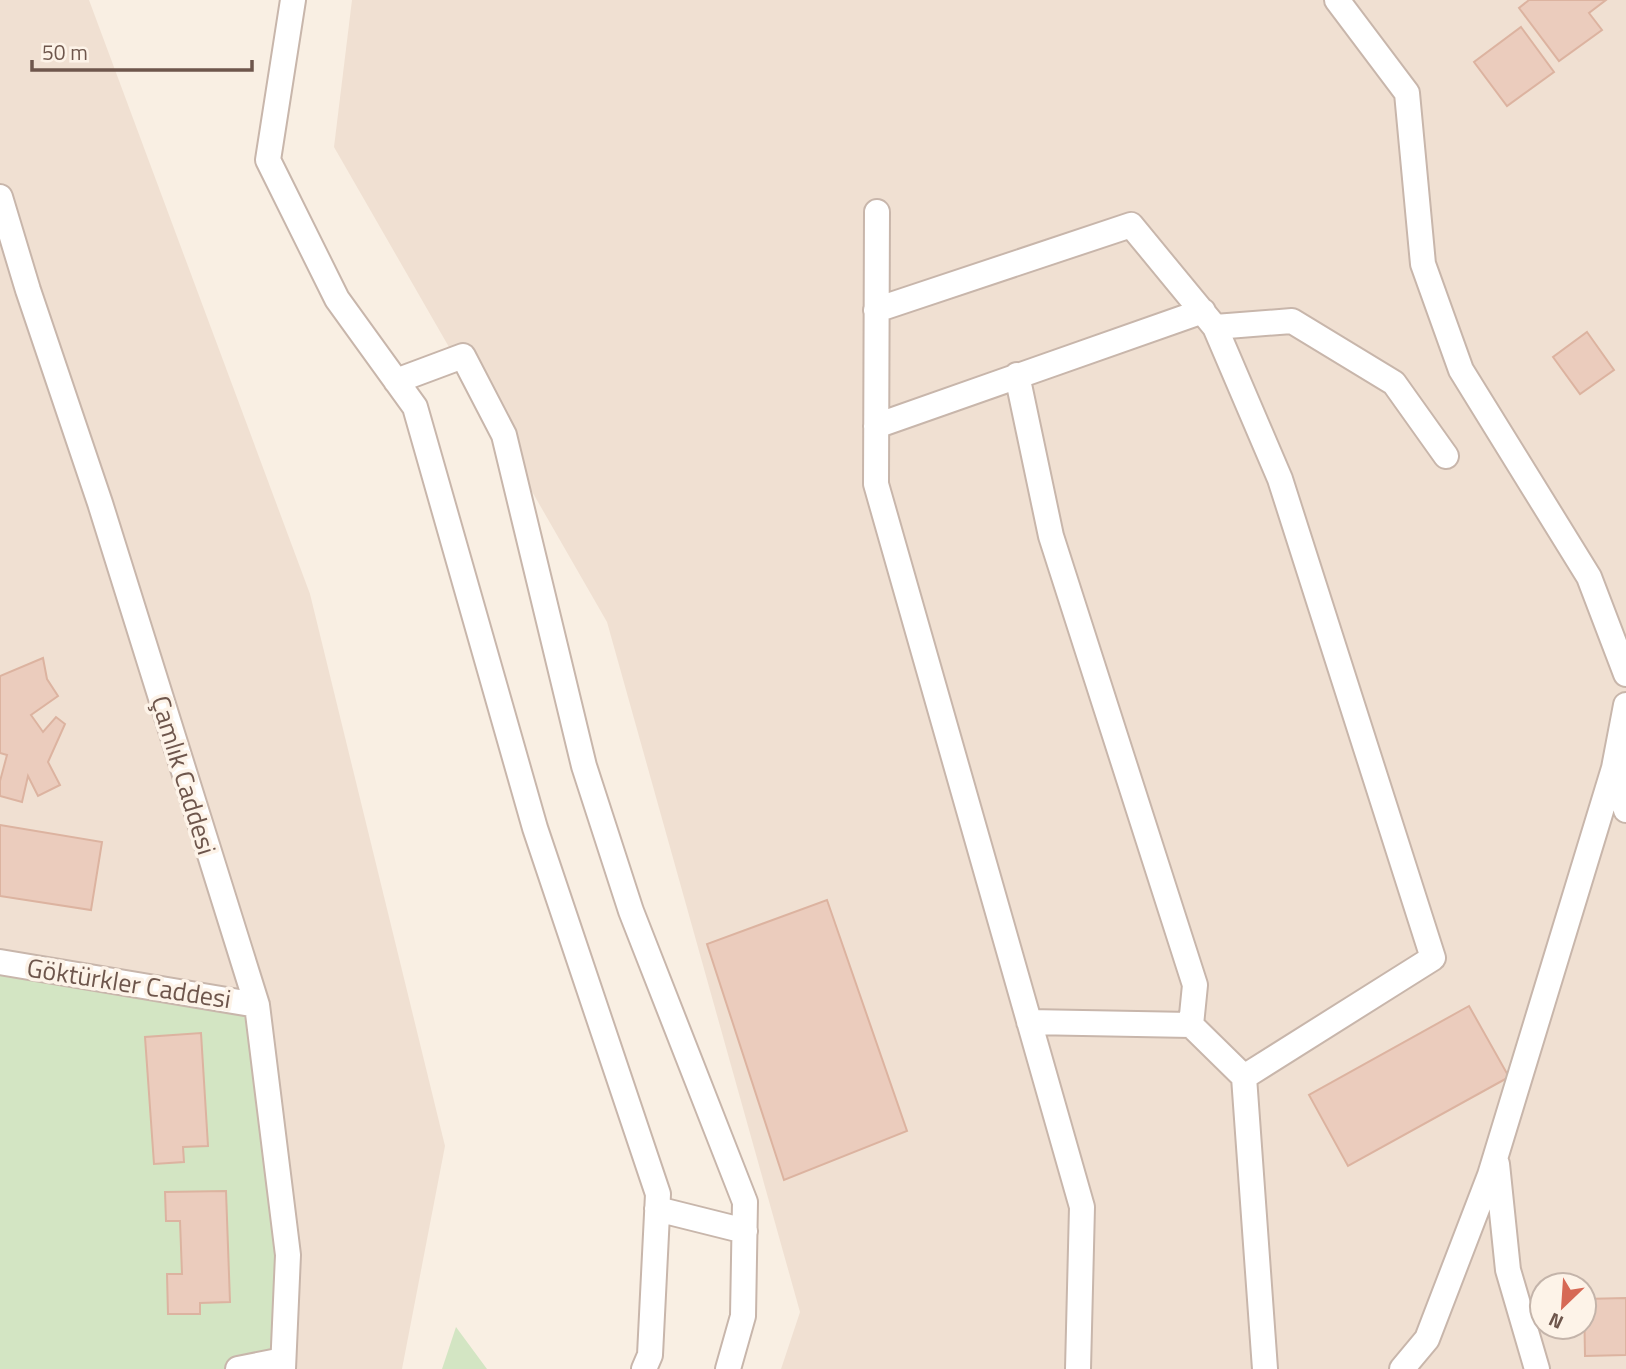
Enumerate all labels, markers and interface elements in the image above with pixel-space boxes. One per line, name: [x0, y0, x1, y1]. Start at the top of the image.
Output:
scale bar: [32, 28, 252, 72]
text: 50 m: [42, 36, 88, 68]
street label: Çamlık Caddesi: [141, 691, 227, 859]
street label: Göktürkler Caddesi: [24, 948, 234, 1018]
north arrow: [1528, 1271, 1598, 1341]
text: N: [1544, 1306, 1568, 1338]

